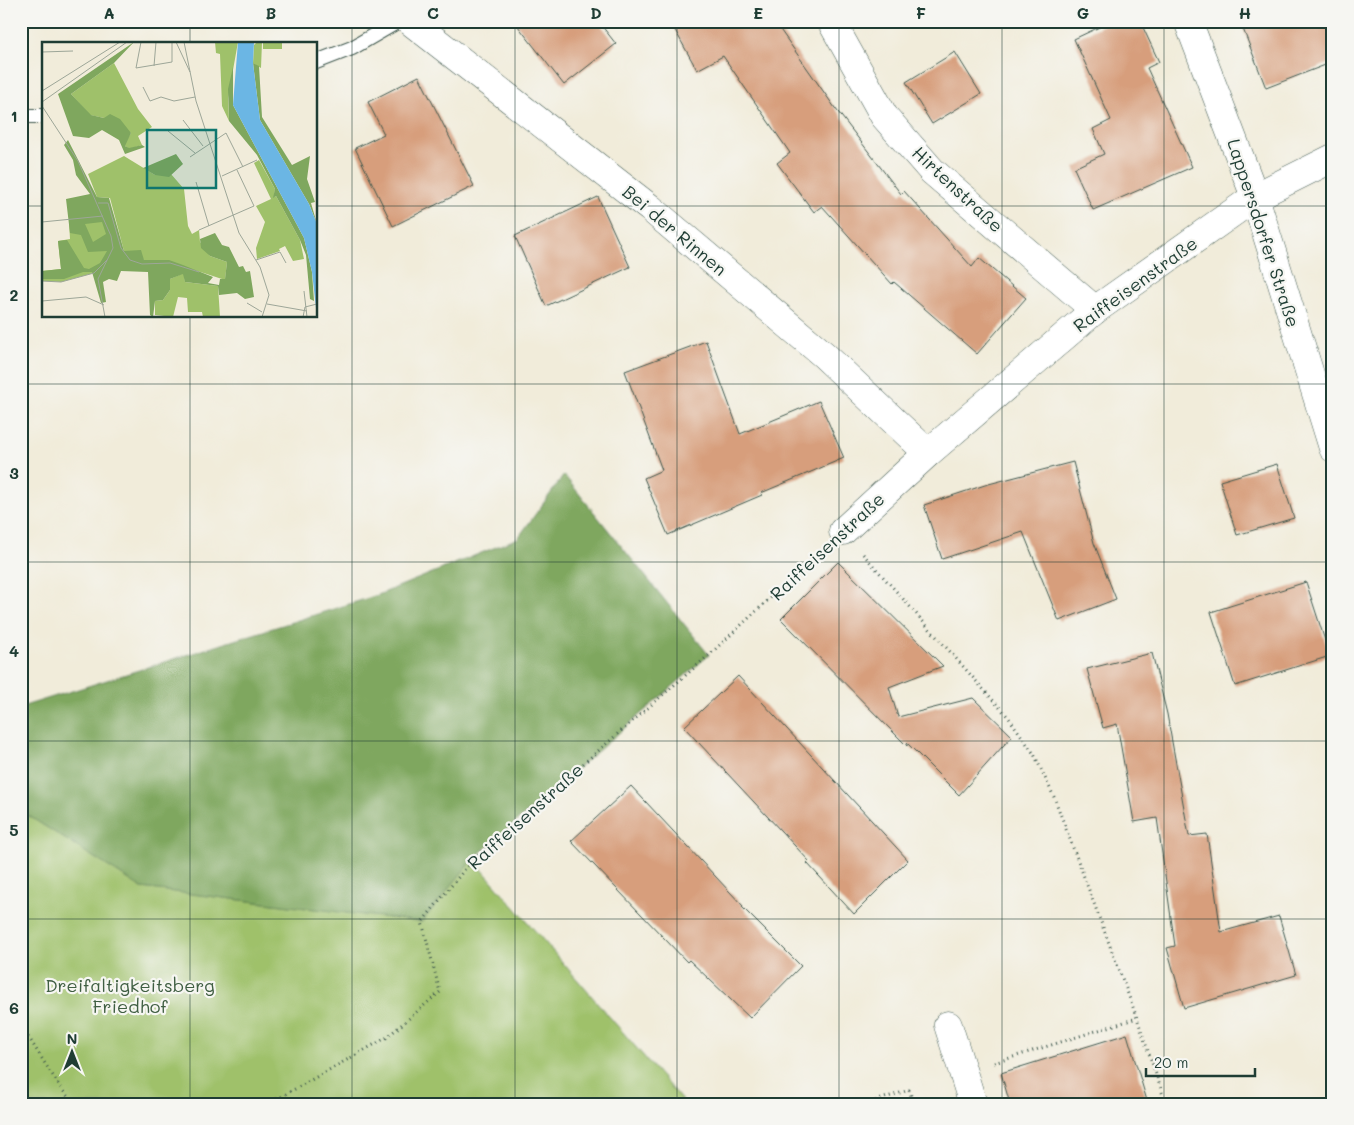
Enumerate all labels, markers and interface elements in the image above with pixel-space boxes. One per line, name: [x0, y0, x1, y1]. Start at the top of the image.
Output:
text: A: [103, 2, 115, 23]
text: B: [266, 2, 276, 23]
text: C: [427, 2, 439, 23]
text: D: [590, 2, 602, 23]
text: E: [753, 2, 763, 23]
text: F: [916, 2, 926, 23]
text: G: [1077, 2, 1089, 23]
text: H: [1239, 2, 1251, 23]
inset map: [42, 42, 318, 318]
text: 1: [10, 105, 18, 126]
street label: Lappersdorfer Straße: [1222, 136, 1306, 330]
street label: Hirtenstraße: [907, 141, 1009, 237]
street label: Bei der Rinnen: [618, 179, 732, 281]
street label: Raiffeisenstraße: [1068, 231, 1202, 337]
text: 2: [10, 284, 19, 305]
text: 3: [9, 462, 19, 483]
street label: Raiffeisenstraße: [765, 487, 889, 605]
text: 4: [9, 640, 19, 661]
street label: Raiffeisenstraße: [462, 757, 588, 875]
text: 5: [9, 819, 19, 840]
park label: Dreifaltigkeitsberg Friedhof: [45, 973, 215, 1018]
text: 6: [9, 997, 19, 1018]
north arrow: [48, 1028, 98, 1078]
text: N: [67, 1029, 77, 1048]
scale bar: [1146, 1045, 1255, 1077]
text: 20 m: [1154, 1052, 1188, 1072]

